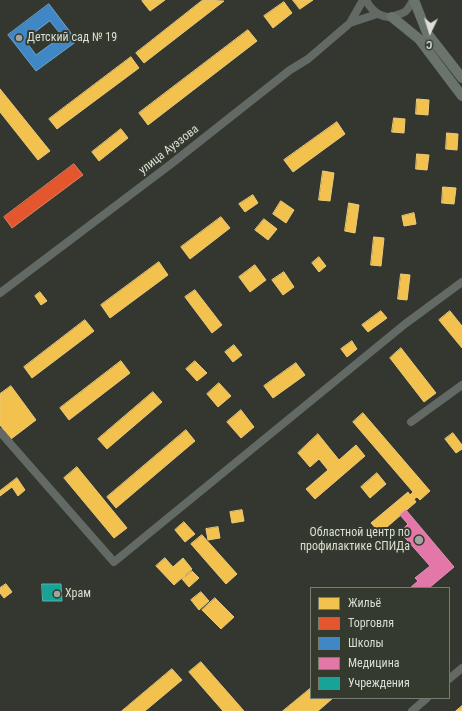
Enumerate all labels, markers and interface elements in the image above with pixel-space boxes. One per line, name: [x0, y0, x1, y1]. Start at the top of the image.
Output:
north arrow: [410, 12, 450, 52]
place label: Детский сад № 19: [27, 31, 117, 45]
marker: Детский сад № 19: [14, 33, 24, 43]
text: С: [426, 38, 433, 51]
street label: улица Ауэзова: [136, 122, 202, 178]
place label: Областной центр по профилактике СПИДа: [300, 526, 410, 554]
marker: Областной центр по профилактике СПИДа: [413, 534, 425, 546]
place label: Храм: [65, 587, 91, 601]
legend: [310, 587, 450, 699]
marker: Храм: [52, 589, 62, 599]
text: Жильё: [348, 596, 381, 610]
text: Торговля: [348, 616, 394, 630]
text: Школы: [348, 636, 384, 650]
text: Медицина: [348, 656, 400, 670]
text: Учреждения: [348, 676, 410, 690]

